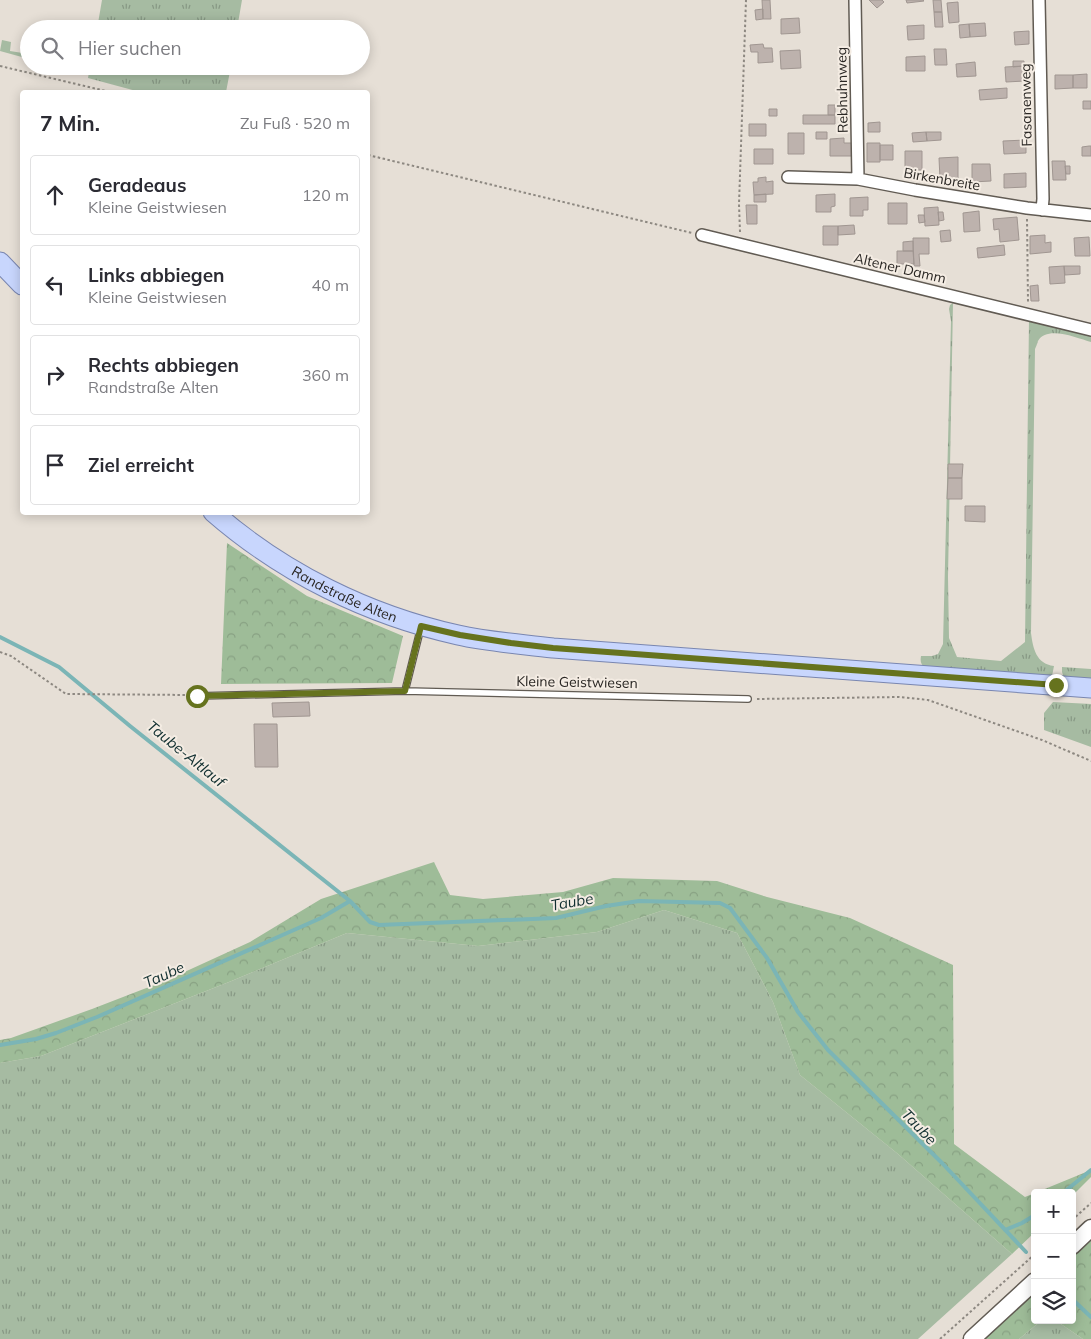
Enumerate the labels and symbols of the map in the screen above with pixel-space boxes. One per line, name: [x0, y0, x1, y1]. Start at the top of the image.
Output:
street label: Rebhuhnweg: [832, 47, 852, 133]
street label: Fasanenweg: [1016, 63, 1036, 147]
street label: Birkenbreite: [902, 163, 982, 195]
street label: Altener Damm: [852, 249, 948, 287]
street label: Randstraße Alten: [288, 562, 400, 626]
street label: Kleine Geistwiesen: [516, 672, 638, 692]
route end: [1045, 674, 1068, 697]
route start: [186, 685, 209, 708]
water label: Taube-Altlauf: [143, 716, 231, 792]
water label: Taube: [549, 888, 595, 915]
water label: Taube: [140, 957, 187, 992]
water label: Taube: [898, 1105, 941, 1149]

